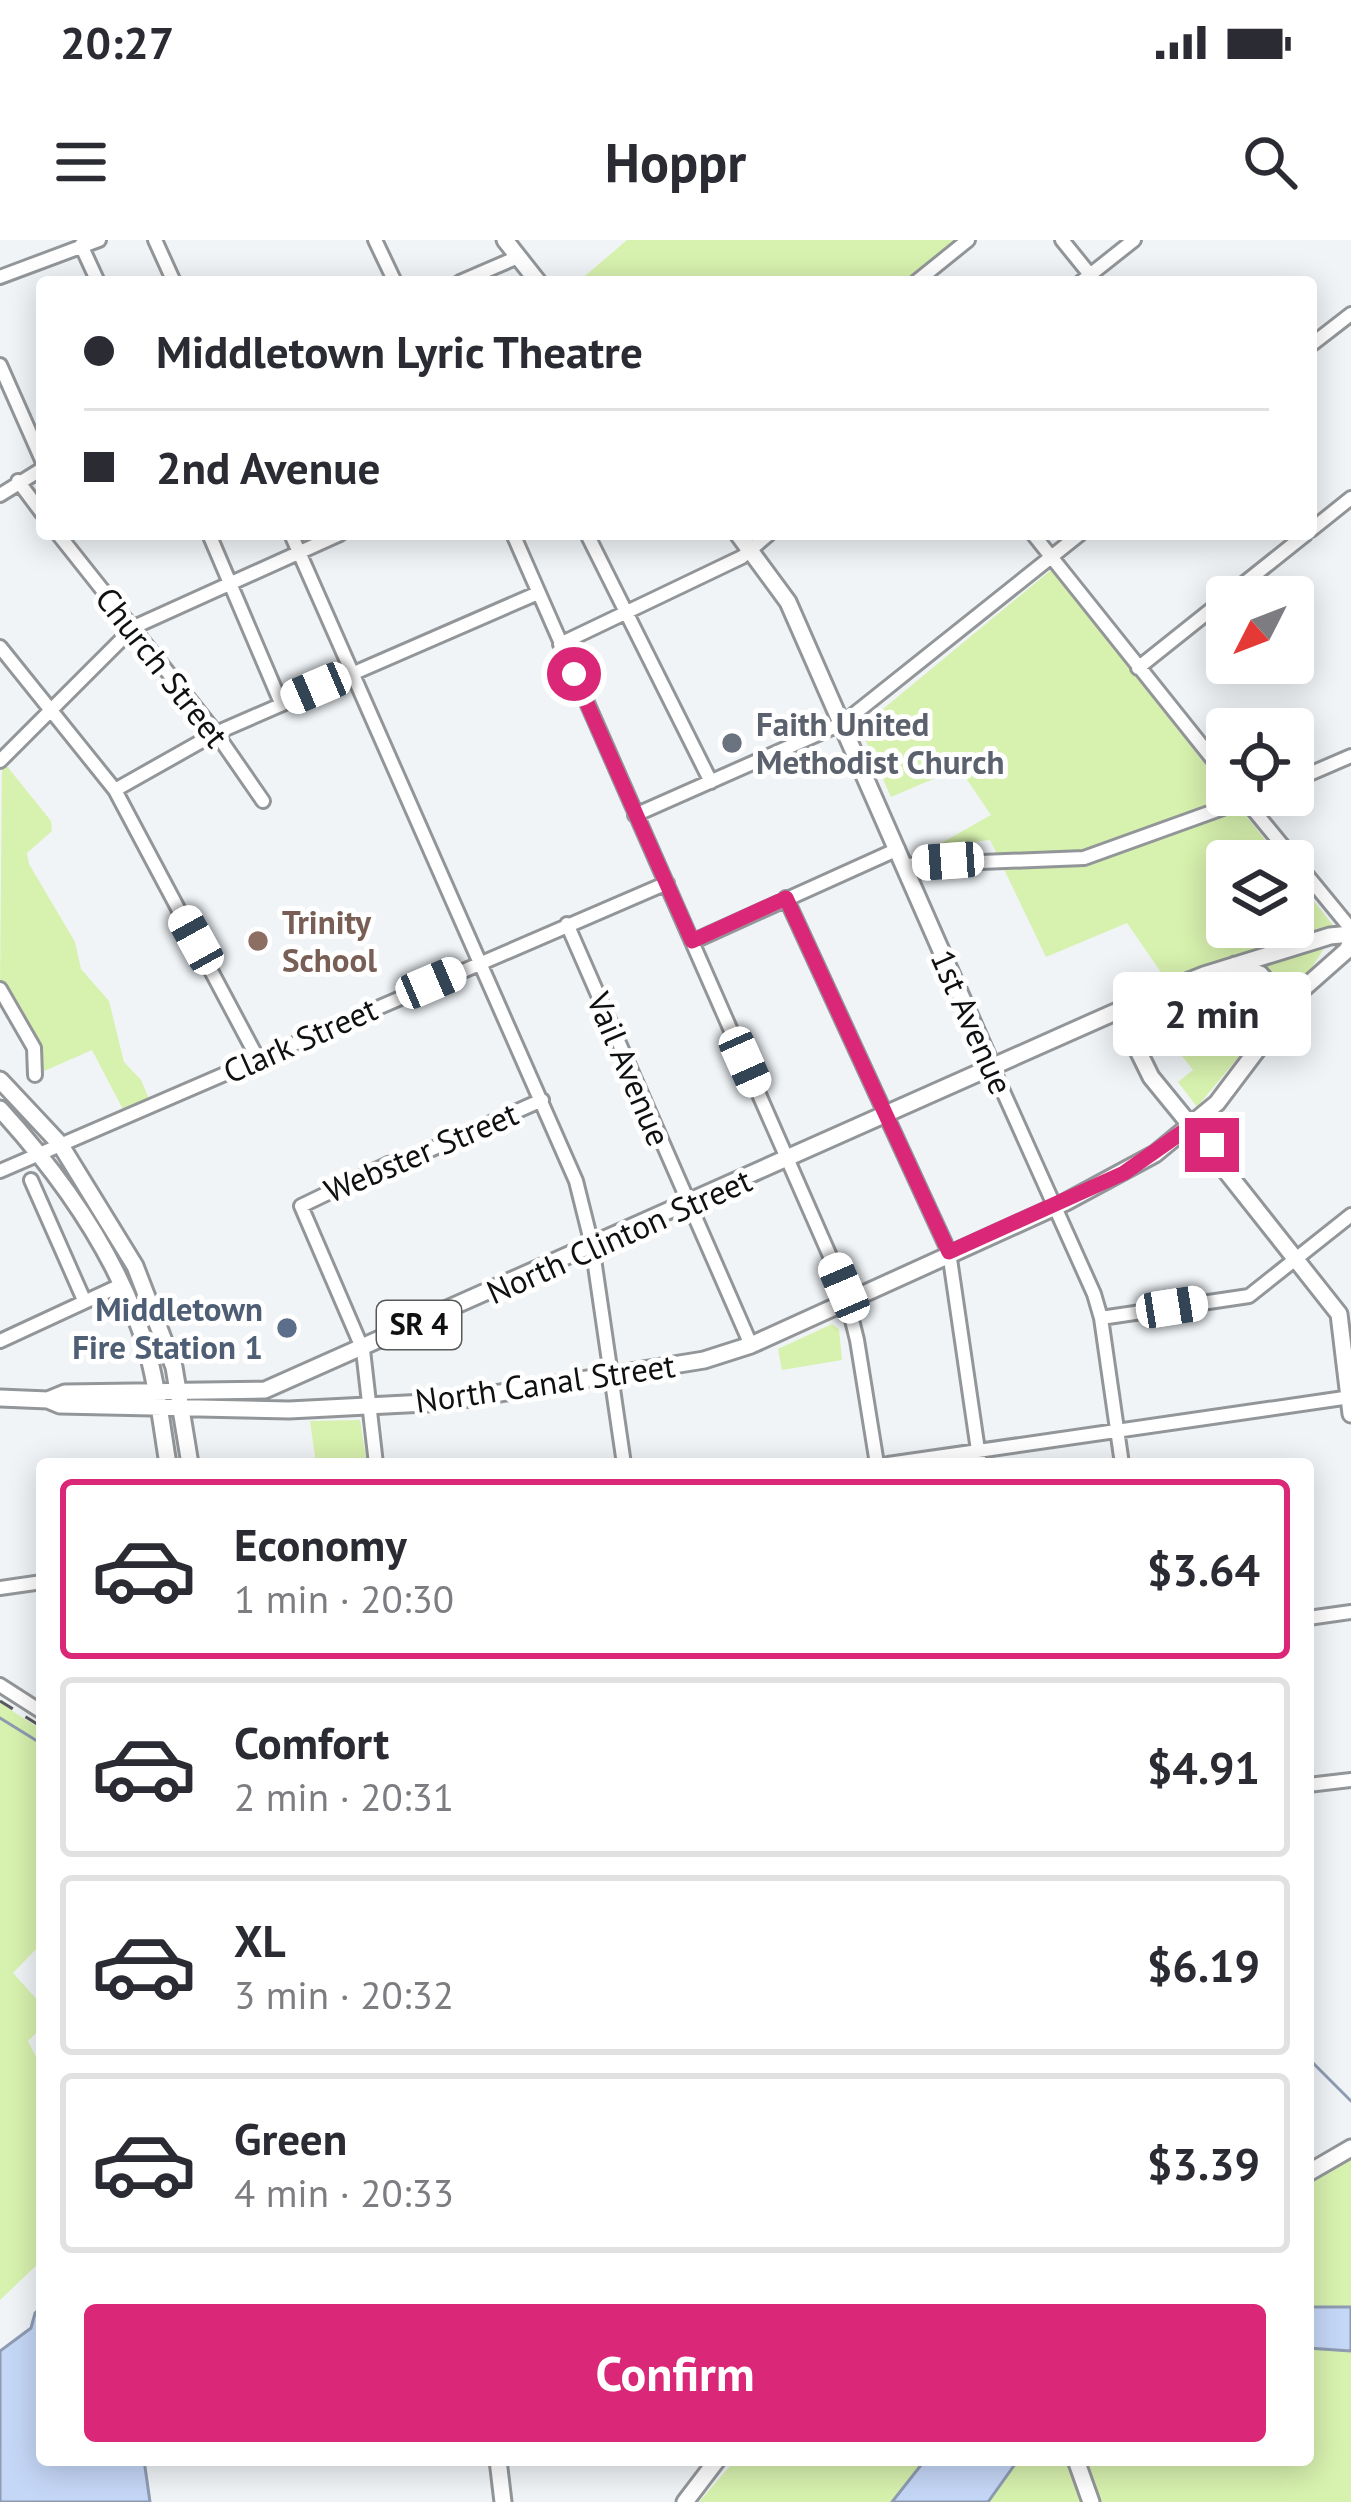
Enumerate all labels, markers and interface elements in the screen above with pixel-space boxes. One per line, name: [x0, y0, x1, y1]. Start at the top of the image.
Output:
text: 20:27: [60, 13, 174, 71]
text: Hoppr: [605, 127, 746, 197]
icon: menu: [48, 129, 114, 195]
icon: search: [1237, 129, 1303, 195]
text: Middletown Lyric Theatre: [156, 322, 643, 380]
text: 2nd Avenue: [156, 438, 380, 496]
north arrow: [1206, 576, 1314, 684]
map controls: [1206, 576, 1314, 948]
street label: Church Street: [86, 578, 238, 756]
route start: [547, 647, 601, 701]
car: [276, 657, 356, 719]
place label: Faith United Methodist Church: [756, 702, 1004, 783]
button: locate: [1206, 708, 1314, 816]
marker: Faith United Methodist Church: [719, 730, 745, 756]
button: layers: [1206, 840, 1314, 948]
car: [911, 841, 985, 881]
car: [163, 900, 229, 980]
place label: Trinity School: [282, 900, 377, 981]
marker: Trinity School: [245, 928, 271, 954]
street label: 1st Avenue: [922, 943, 1023, 1101]
car: [391, 952, 471, 1014]
callout: 2 min: [1113, 971, 1311, 1055]
street label: Vail Avenue: [577, 985, 681, 1152]
street label: Clark Street: [216, 987, 383, 1093]
text: 2 min: [1164, 988, 1260, 1039]
car: [714, 1022, 776, 1102]
street label: Webster Street: [317, 1091, 524, 1212]
route end: [1185, 1118, 1239, 1172]
street label: North Clinton Street: [480, 1158, 758, 1313]
car: [813, 1248, 875, 1328]
car: [1134, 1284, 1210, 1330]
place label: Middletown Fire Station 1: [72, 1287, 263, 1368]
road number: SR 4: [377, 1301, 461, 1349]
marker: Middletown Fire Station 1: [274, 1315, 300, 1341]
street label: North Canal Street: [412, 1343, 678, 1422]
icon: car: [90, 1515, 198, 1623]
text: Economy: [234, 1515, 407, 1573]
text: $3.64: [1147, 1540, 1260, 1598]
text: 1 min · 20:30: [234, 1573, 454, 1624]
icon: car: [90, 1713, 198, 1821]
text: Comfort: [234, 1713, 389, 1771]
text: $4.91: [1147, 1738, 1260, 1796]
text: 2 min · 20:31: [234, 1771, 454, 1822]
icon: car: [90, 1911, 198, 2019]
text: XL: [234, 1911, 286, 1969]
text: $6.19: [1147, 1936, 1260, 1994]
text: 3 min · 20:32: [234, 1969, 454, 2020]
icon: car: [90, 2109, 198, 2217]
text: Green: [234, 2109, 347, 2167]
text: $3.39: [1147, 2134, 1260, 2192]
text: 4 min · 20:33: [234, 2167, 454, 2218]
button: Confirm: [84, 2304, 1266, 2442]

